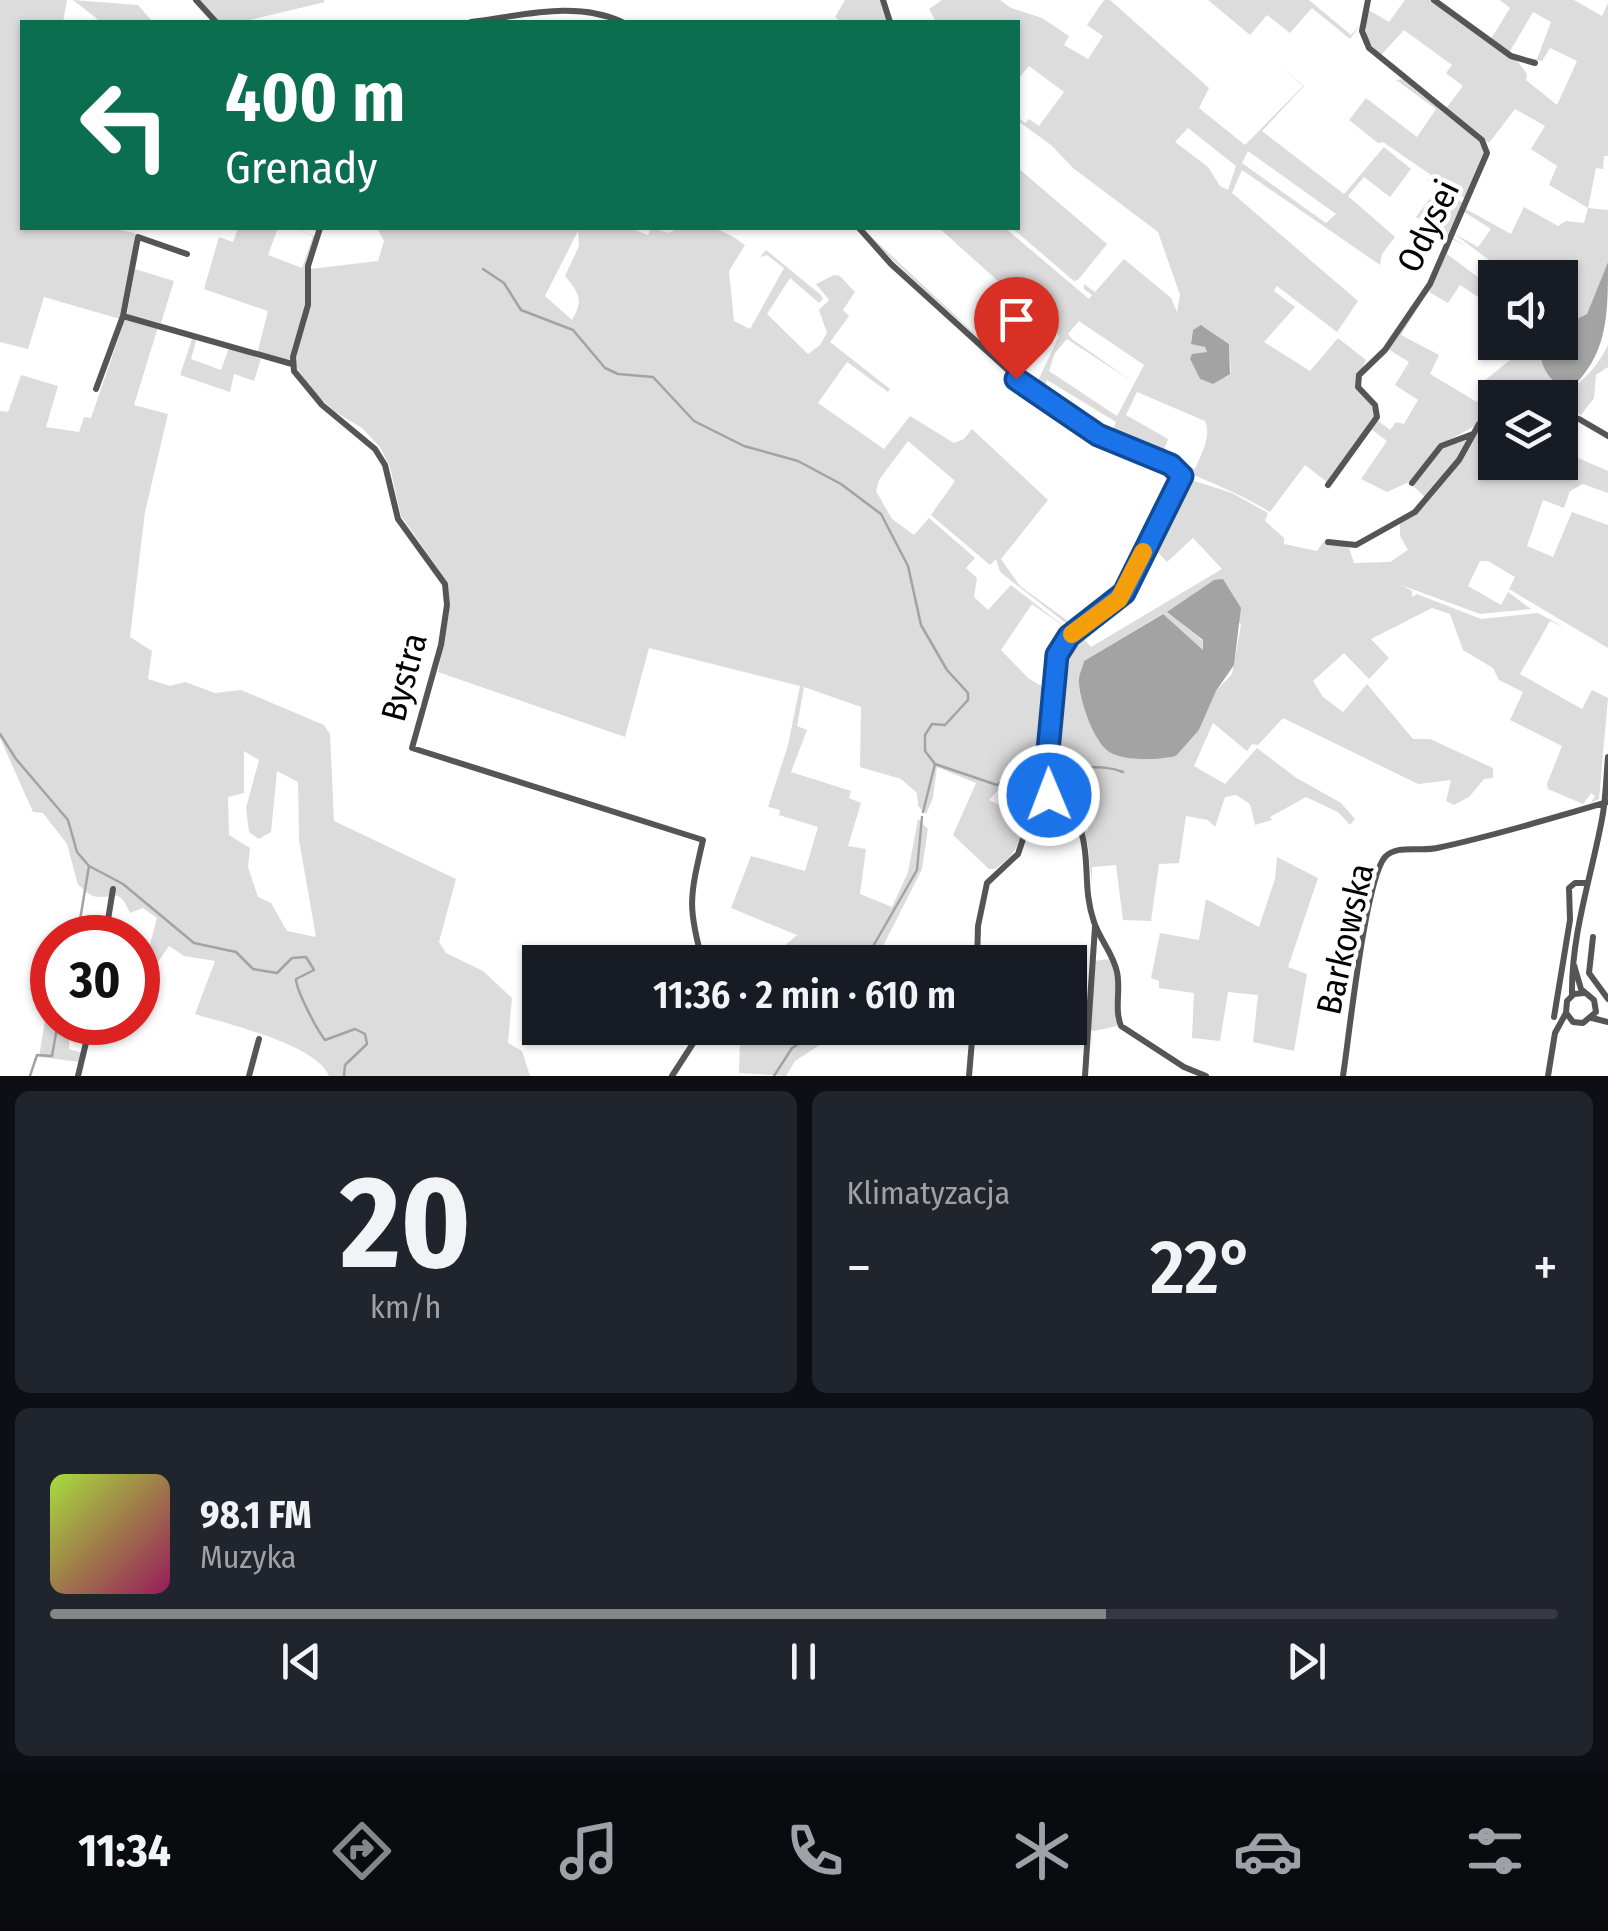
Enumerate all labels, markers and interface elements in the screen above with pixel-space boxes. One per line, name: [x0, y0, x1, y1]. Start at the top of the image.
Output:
text: 400 m: [225, 56, 405, 140]
icon: left: [60, 60, 190, 190]
text: Grenady: [225, 141, 377, 195]
street label: Odysei: [1388, 173, 1468, 279]
map controls: [1478, 260, 1578, 480]
button: sound: [1478, 260, 1578, 360]
pin: [974, 277, 1059, 380]
icon: arrive: [989, 292, 1044, 347]
button: layers: [1478, 380, 1578, 480]
street label: Bystra: [372, 628, 436, 726]
position arrow: [997, 743, 1101, 847]
street label: Barkowska: [1307, 859, 1383, 1019]
speed limit sign: 30: [30, 915, 160, 1045]
text: 11:36 · 2 min · 610 m: [653, 972, 956, 1018]
text: 20: [340, 1145, 471, 1301]
text: Klimatyzacja: [847, 1174, 1010, 1212]
text: 22°: [1150, 1223, 1254, 1313]
text: −: [847, 1235, 871, 1301]
text: +: [1533, 1235, 1558, 1301]
text: km/h: [370, 1288, 441, 1326]
text: 98.1 FM: [200, 1492, 312, 1538]
text: Muzyka: [200, 1538, 297, 1576]
icon: previous: [274, 1634, 329, 1689]
icon: pause: [776, 1634, 831, 1689]
icon: next: [1279, 1634, 1334, 1689]
icon: directions: [327, 1816, 397, 1886]
icon: music: [554, 1816, 624, 1886]
icon: phone: [780, 1816, 850, 1886]
icon: climate: [1007, 1816, 1077, 1886]
icon: car: [1233, 1816, 1303, 1886]
icon: filters: [1460, 1816, 1530, 1886]
text: 11:34: [78, 1824, 171, 1878]

